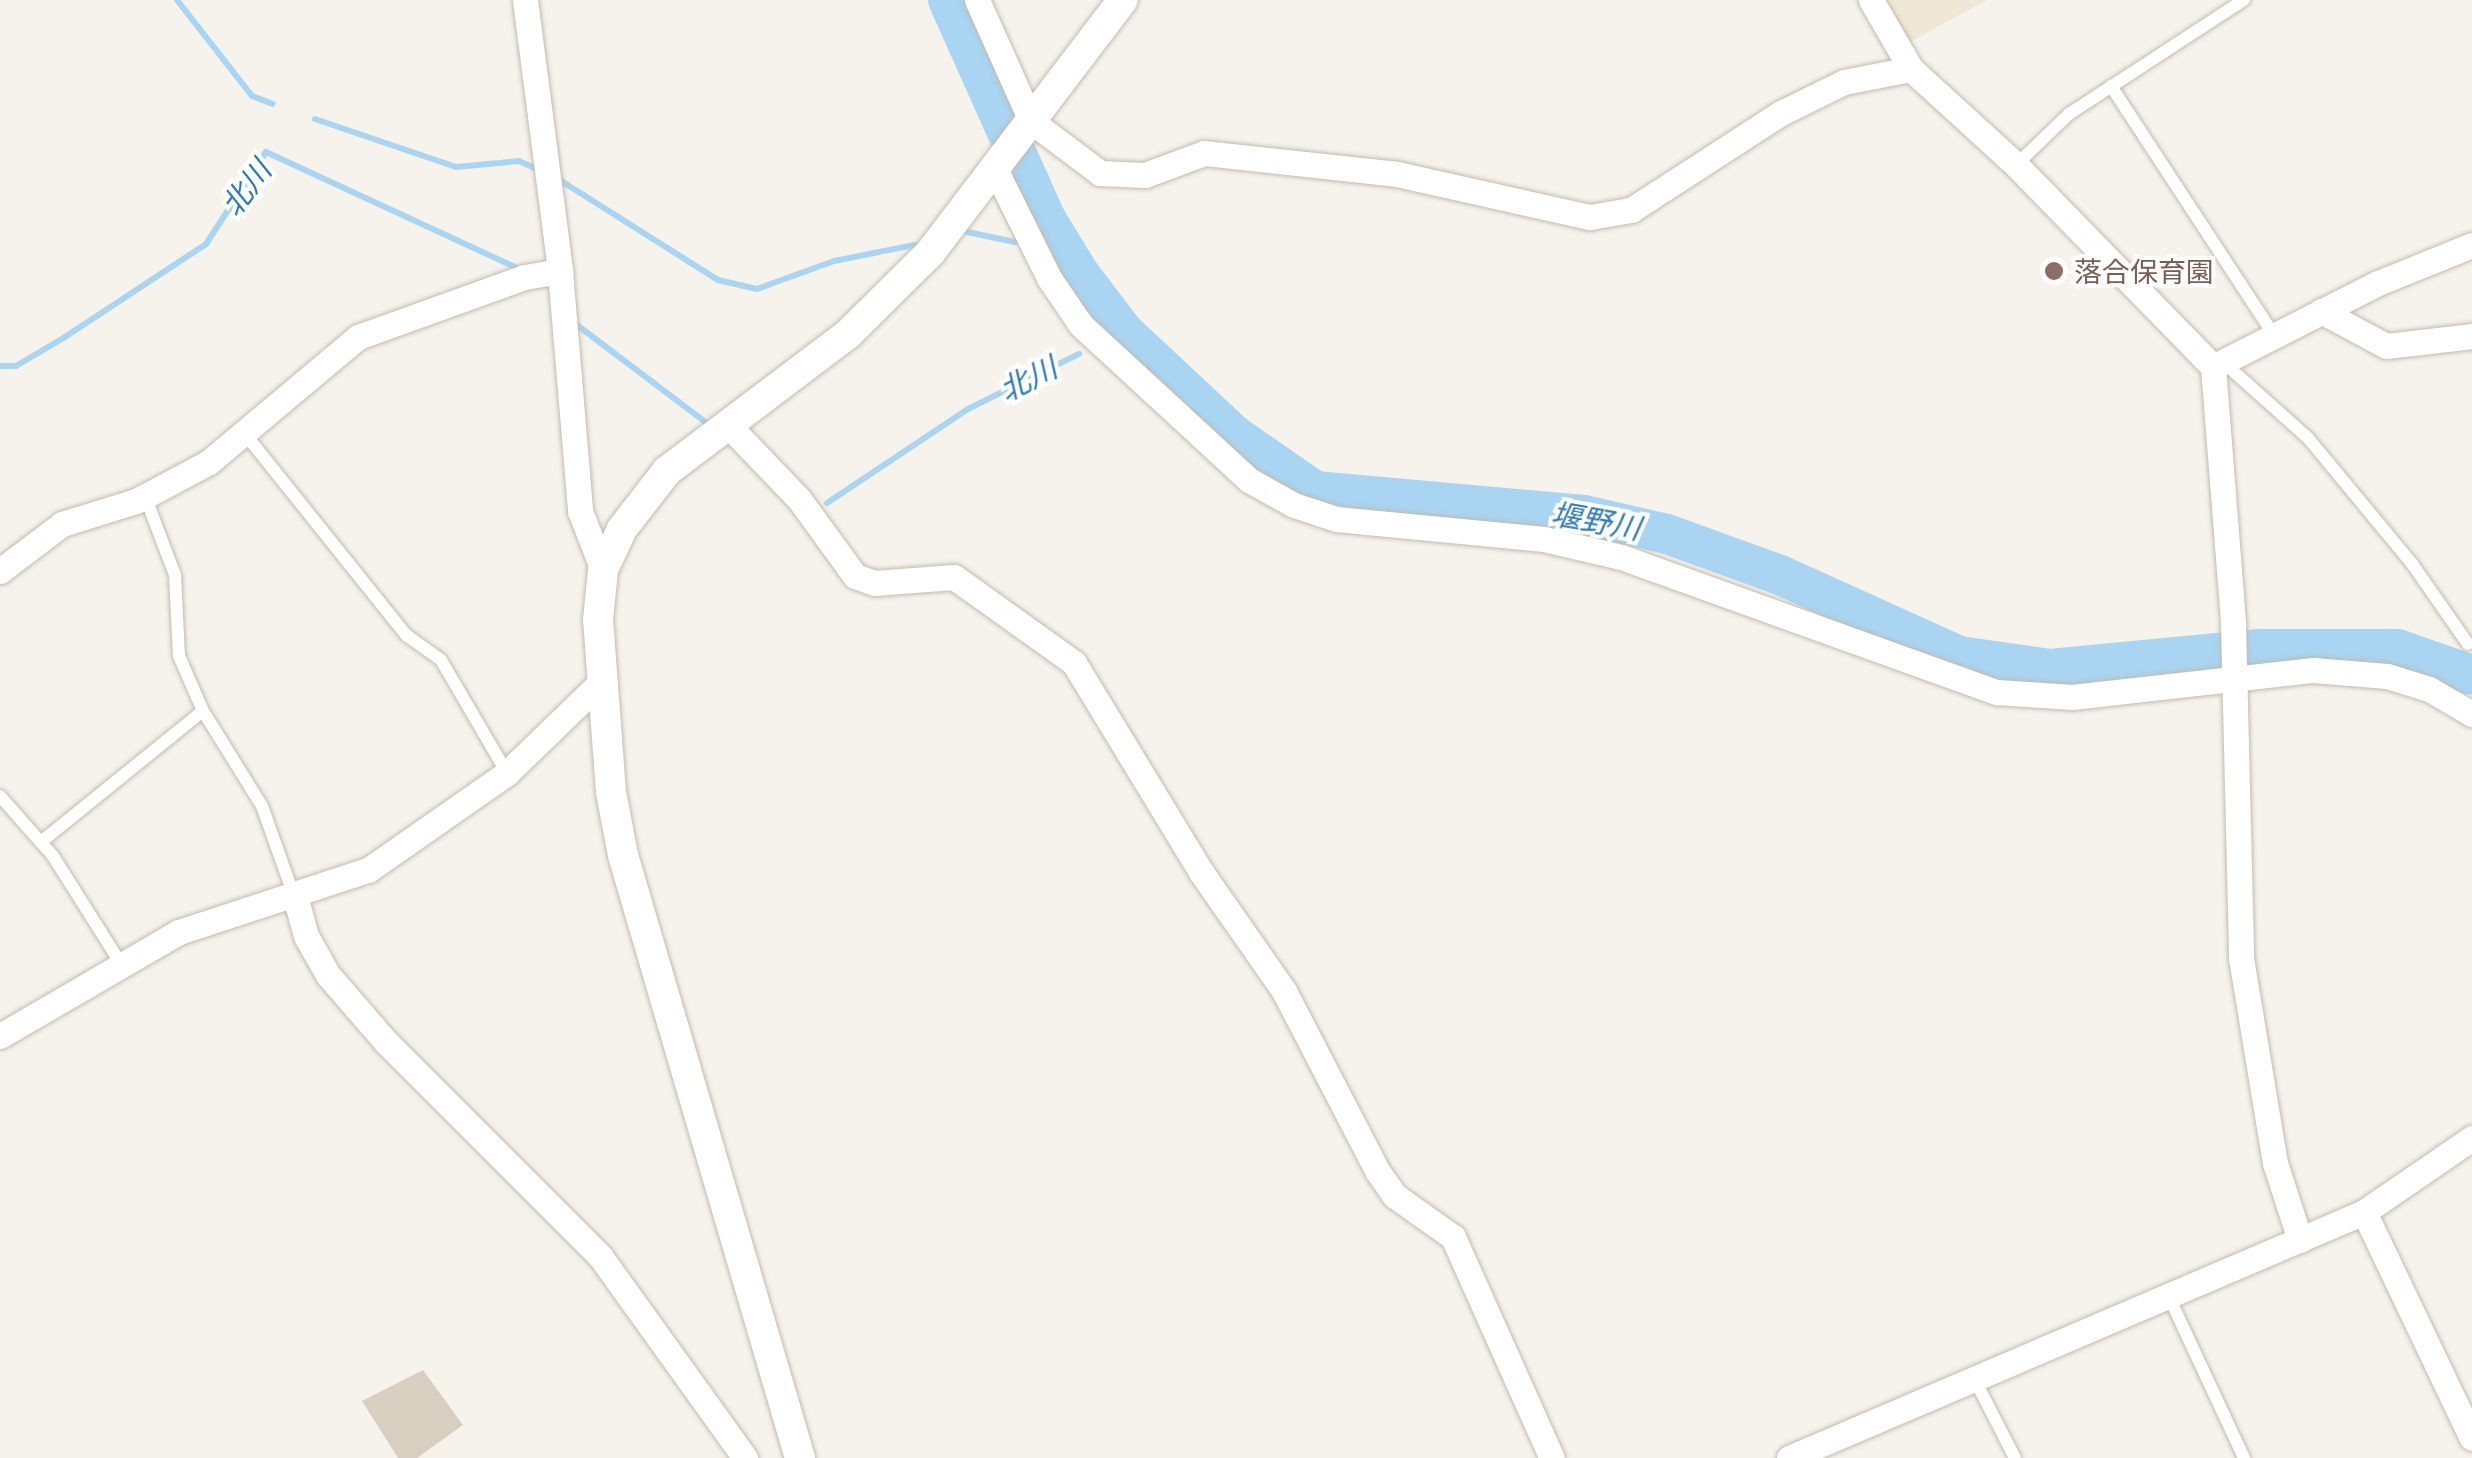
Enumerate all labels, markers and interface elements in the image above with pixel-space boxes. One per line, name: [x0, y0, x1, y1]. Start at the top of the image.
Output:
water label: 北川: [214, 153, 278, 223]
place label: 落合保育園: [2074, 254, 2214, 288]
marker: 落合保育園: [2043, 260, 2065, 282]
water label: 北川: [993, 349, 1063, 409]
water label: 堰野川: [1549, 495, 1643, 547]

